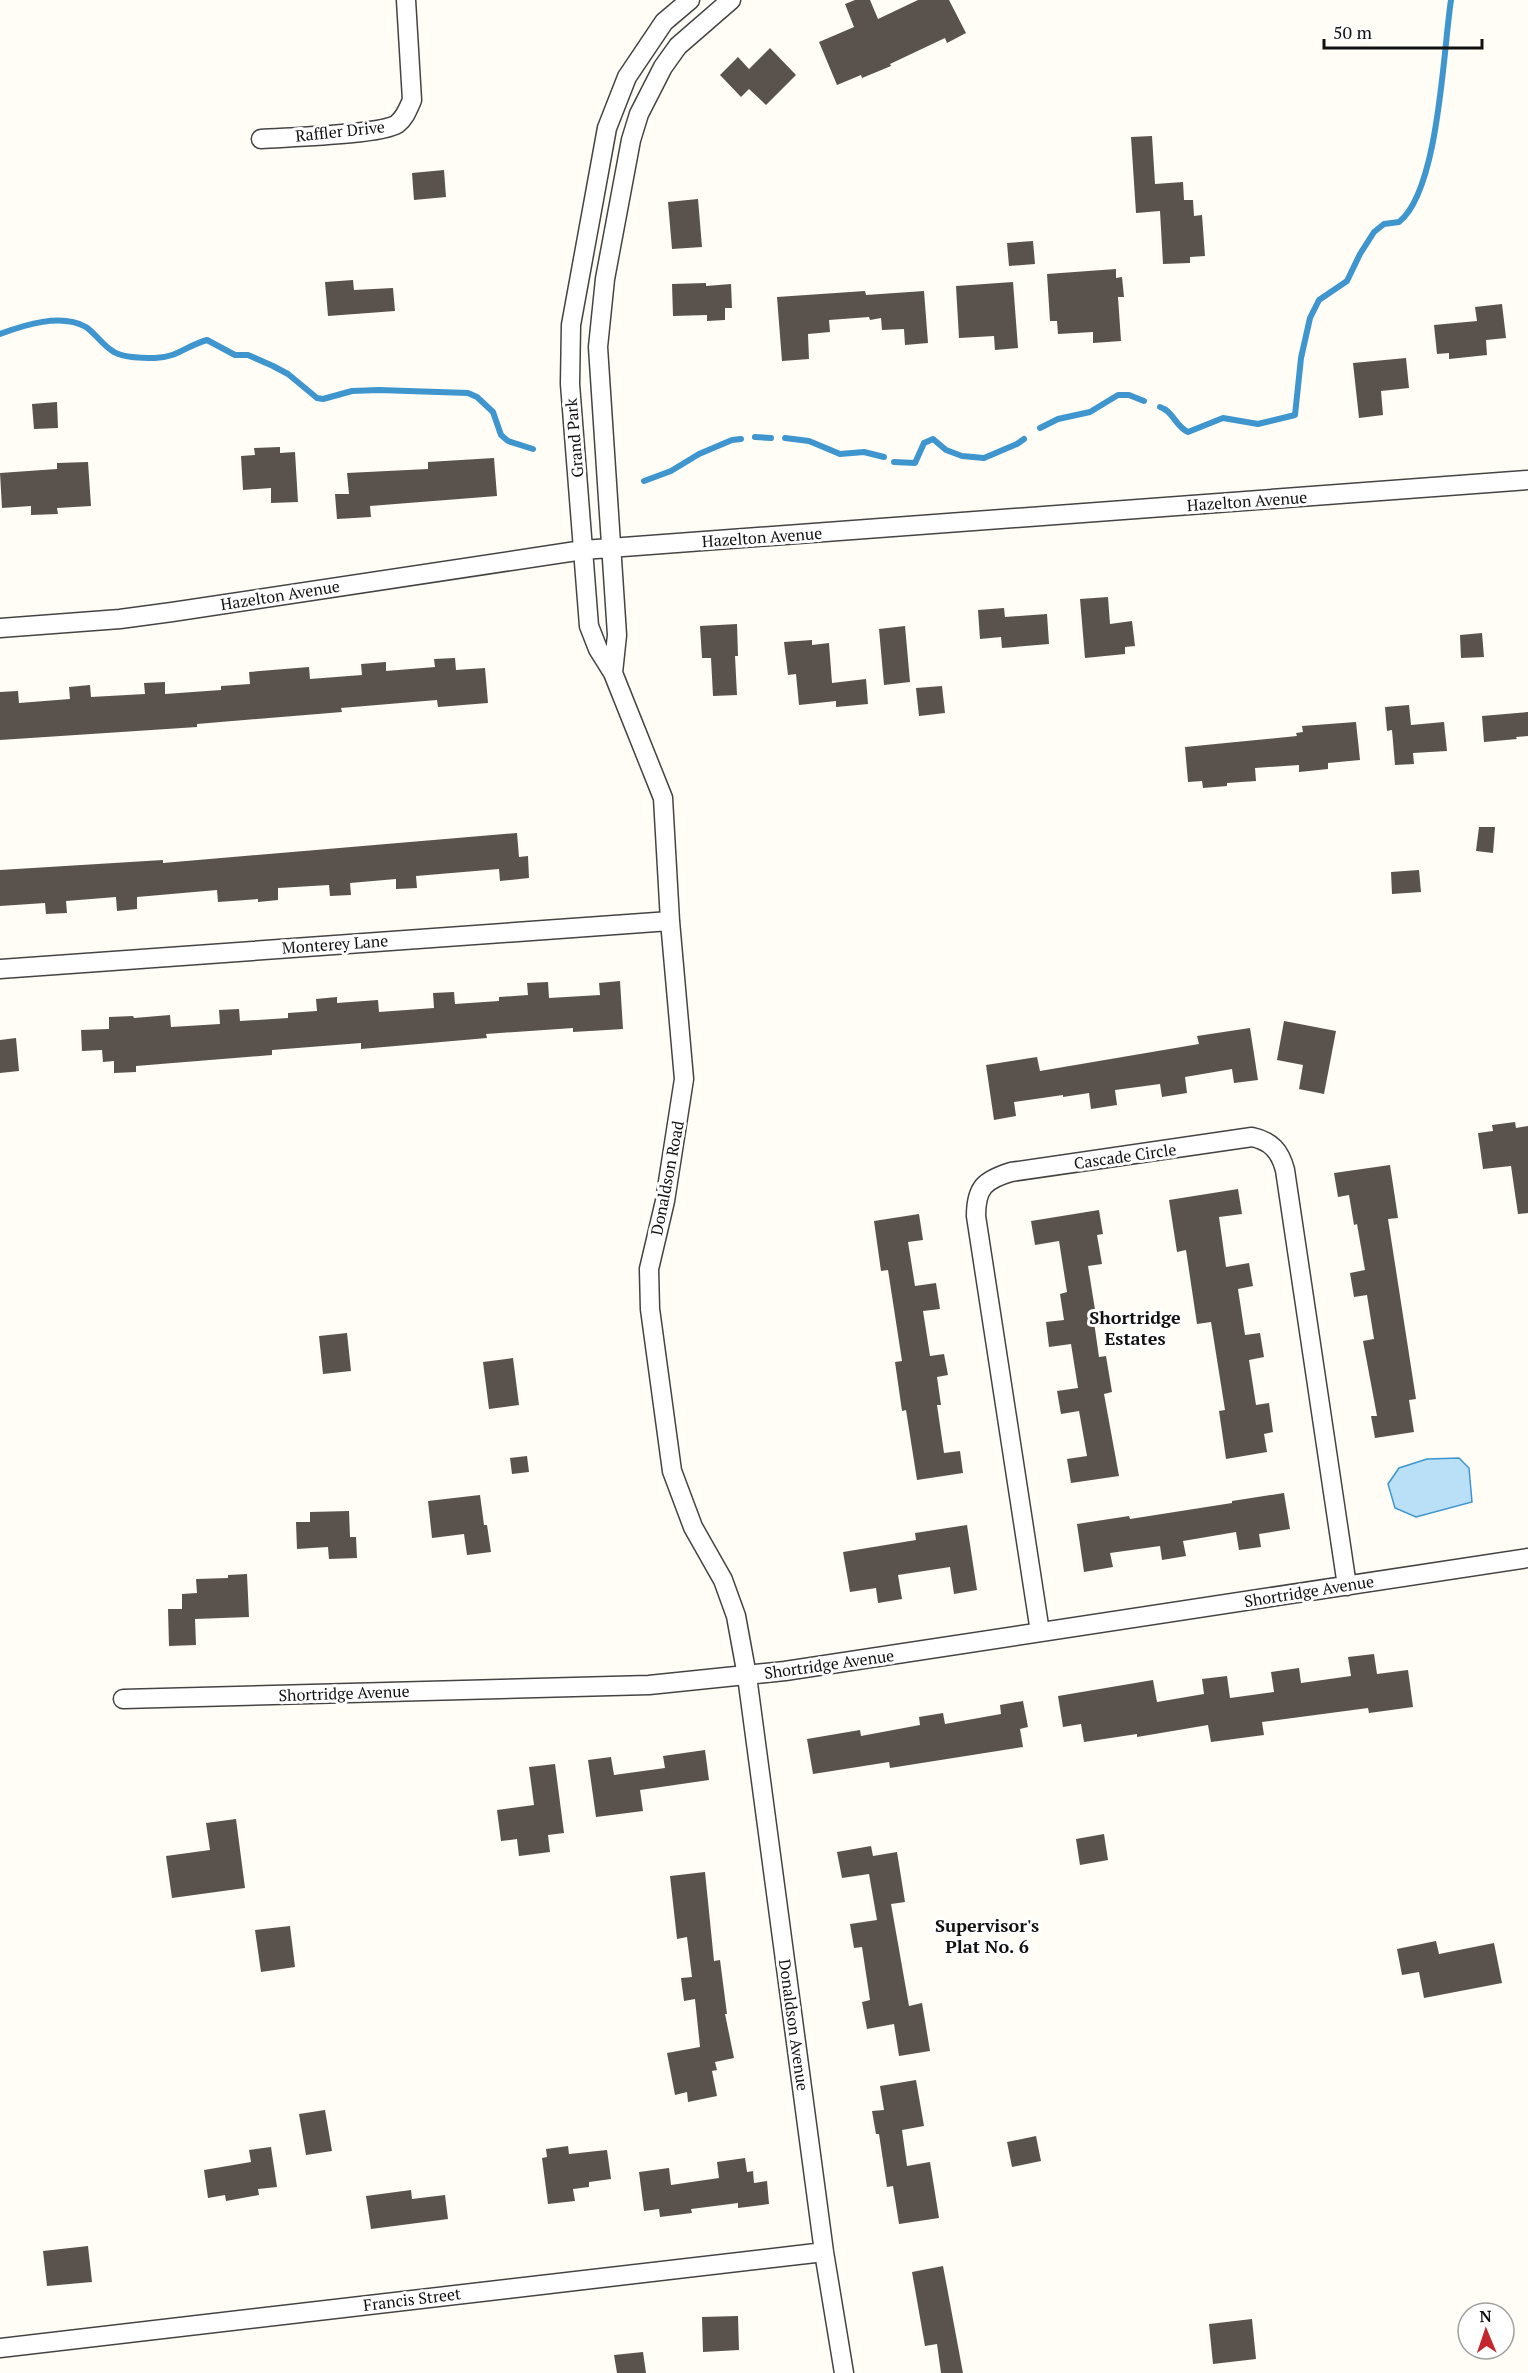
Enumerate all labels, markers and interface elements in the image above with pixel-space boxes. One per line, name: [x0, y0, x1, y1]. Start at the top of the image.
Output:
scale bar: [1324, 12, 1482, 50]
text: 50 m: [1333, 20, 1373, 44]
street label: Raffler Drive: [294, 115, 386, 147]
street label: Grand Park: [560, 397, 588, 479]
street label: Hazelton Avenue: [1186, 486, 1308, 516]
street label: Hazelton Avenue: [701, 522, 823, 552]
street label: Hazelton Avenue: [219, 575, 341, 615]
street label: Monterey Lane: [281, 929, 389, 959]
street label: Donaldson Road: [645, 1119, 689, 1237]
street label: Cascade Circle: [1072, 1138, 1178, 1174]
district label: Shortridge Estates: [1089, 1305, 1181, 1350]
street label: Shortridge Avenue: [1243, 1570, 1375, 1612]
street label: Shortridge Avenue: [763, 1644, 895, 1684]
street label: Shortridge Avenue: [278, 1680, 410, 1706]
district label: Supervisor's Plat No. 6: [935, 1913, 1039, 1958]
street label: Donaldson Avenue: [774, 1958, 814, 2092]
street label: Francis Street: [362, 2282, 462, 2316]
north arrow: [1456, 2301, 1516, 2361]
text: N: [1479, 2305, 1492, 2327]

